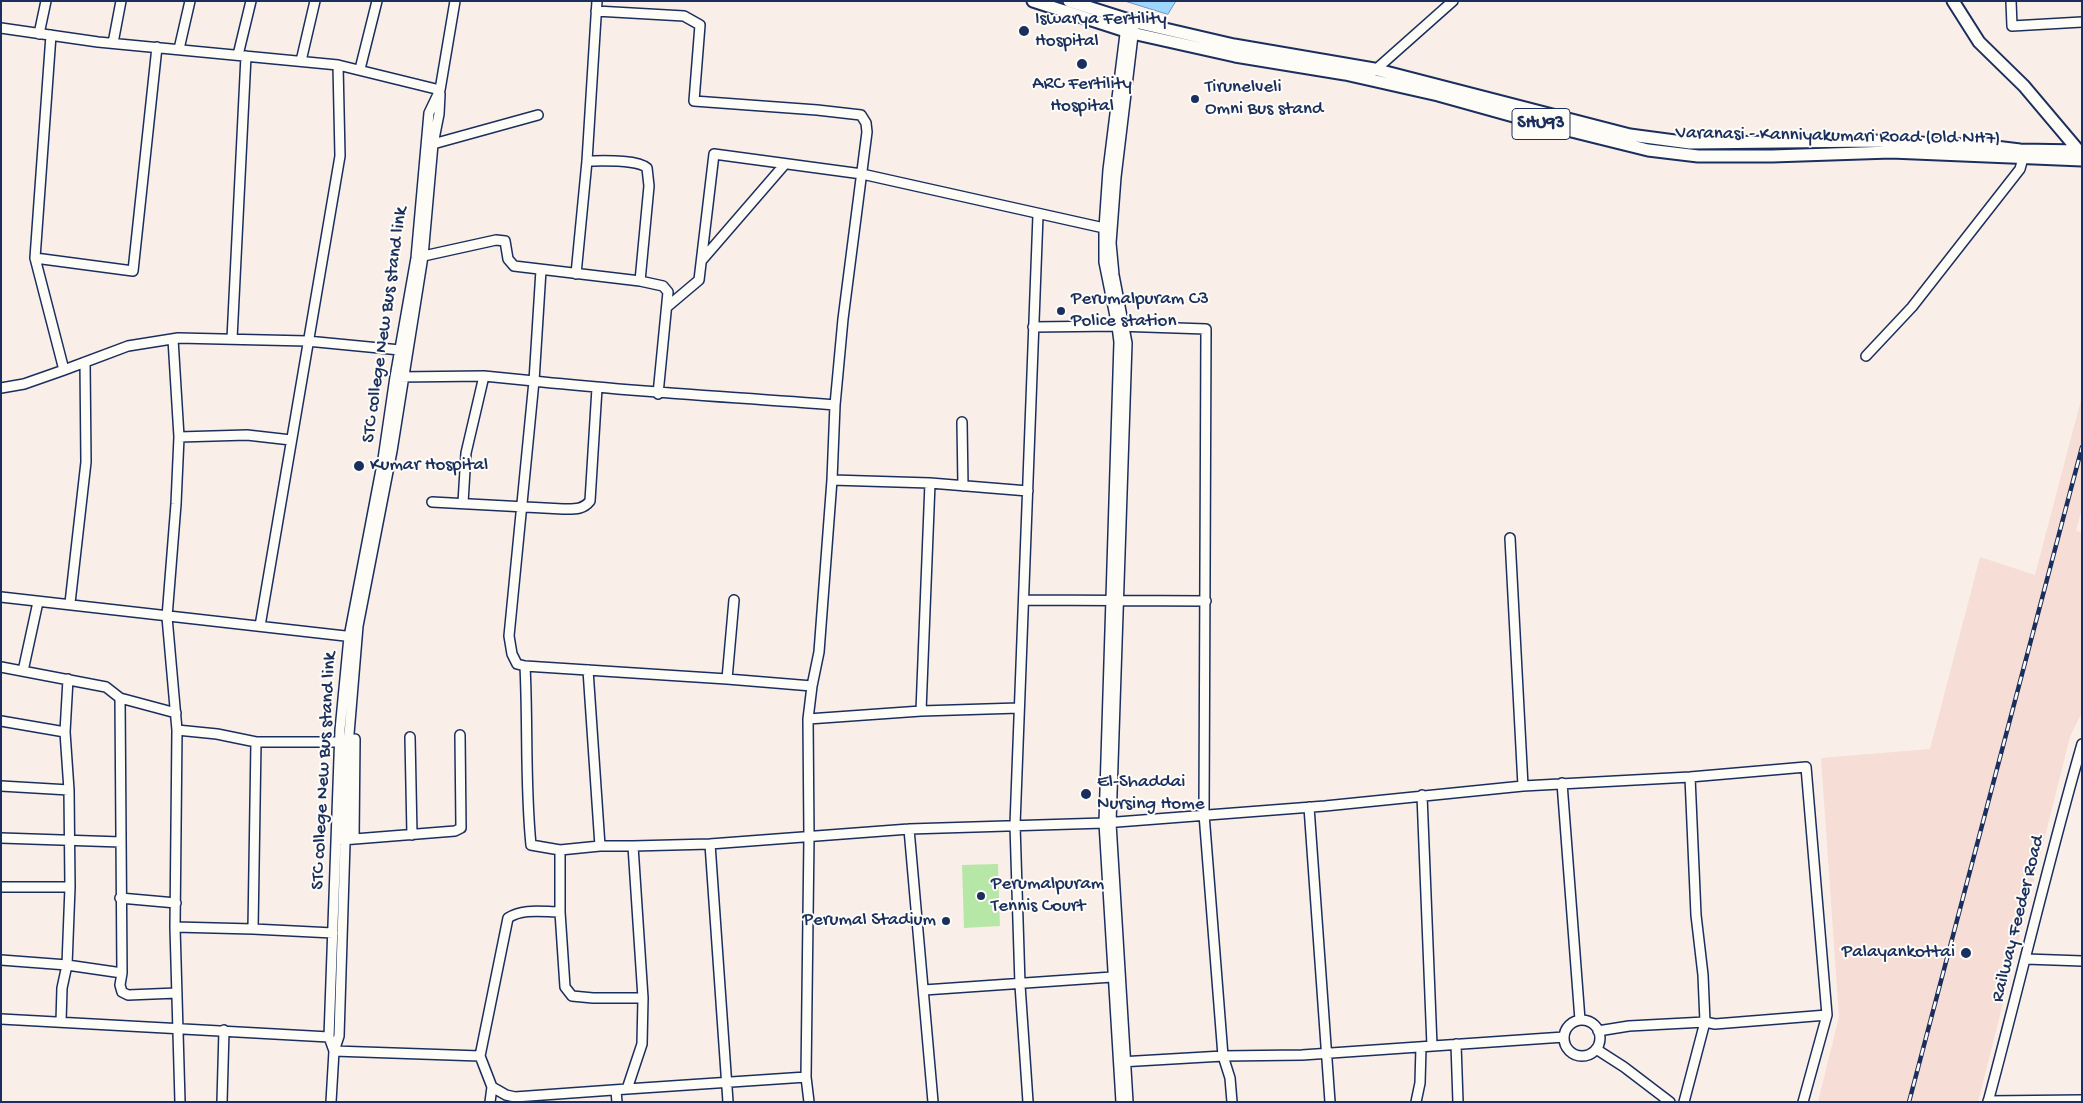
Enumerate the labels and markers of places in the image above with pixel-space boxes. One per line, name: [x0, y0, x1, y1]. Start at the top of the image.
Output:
place label: Iswarya Fertility Hospital: [1035, 9, 1167, 53]
marker: Iswarya Fertility Hospital: [1017, 24, 1031, 38]
marker: ARC Fertility Hospital: [1075, 57, 1089, 71]
place label: ARC Fertility Hospital: [1032, 74, 1132, 118]
place label: Tirunelveli Omni Bus stand: [1205, 77, 1323, 121]
marker: Tirunelveli Omni Bus stand: [1189, 93, 1201, 105]
place label: Perumalpuram C3 Police station: [1071, 289, 1209, 333]
marker: Perumalpuram C3 Police station: [1055, 305, 1067, 317]
place label: Kumar Hospital: [370, 455, 488, 477]
marker: Kumar Hospital: [352, 459, 366, 473]
place label: El-Shaddai Nursing Home: [1097, 772, 1204, 816]
marker: El-Shaddai Nursing Home: [1079, 787, 1093, 801]
place label: Perumalpuram Tennis Court: [991, 874, 1104, 918]
marker: Perumalpuram Tennis Court: [975, 890, 987, 902]
place label: Perumal Stadium: [803, 910, 936, 932]
marker: Perumal Stadium: [940, 915, 952, 927]
place label: Palayankottai: [1842, 942, 1955, 964]
marker: Palayankottai: [1959, 946, 1973, 960]

